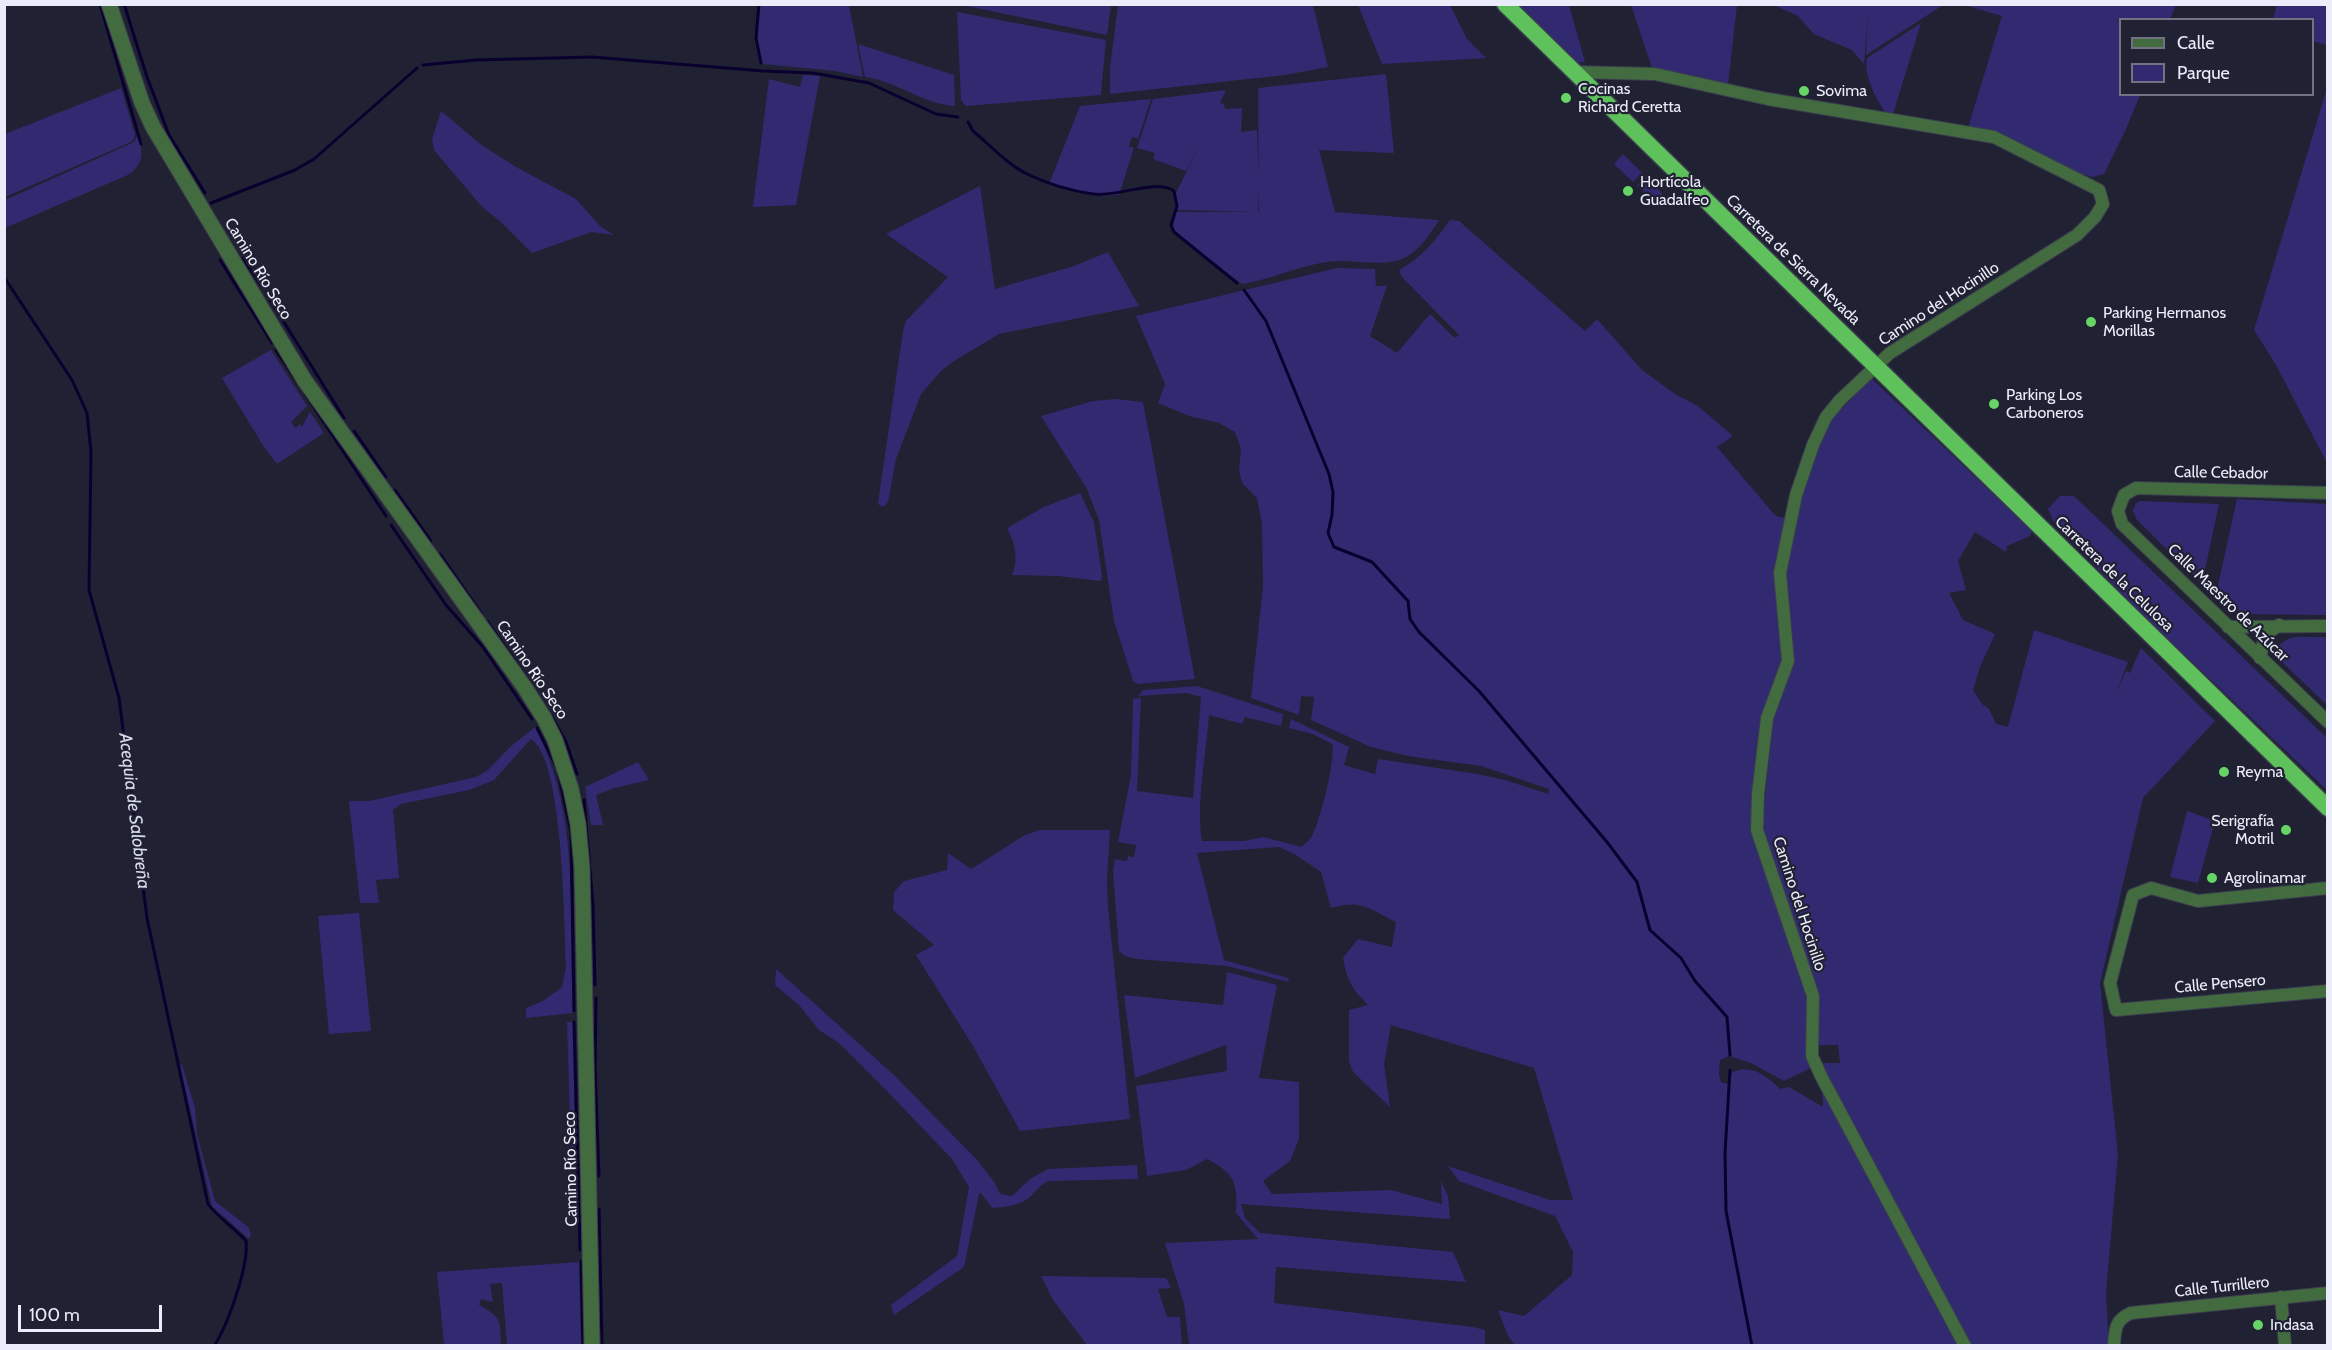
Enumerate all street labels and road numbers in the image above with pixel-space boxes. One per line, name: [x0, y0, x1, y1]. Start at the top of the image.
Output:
street label: Carretera de Sierra Nevada: [1722, 191, 1864, 329]
street label: Camino Río Seco: [220, 215, 296, 323]
street label: Camino del Hocinillo: [1875, 258, 2003, 350]
street label: Calle Cebador: [2174, 463, 2268, 483]
street label: Carretera de la Celulosa: [2051, 512, 2177, 636]
street label: Calle Maestro de Azúcar: [2163, 540, 2293, 666]
street label: Camino Río Seco: [492, 617, 572, 723]
street label: Camino del Hocinillo: [1768, 835, 1830, 973]
street label: Calle Pensero: [2174, 970, 2266, 998]
street label: Camino Río Seco: [560, 1111, 582, 1227]
street label: Calle Turrillero: [2174, 1272, 2270, 1302]

